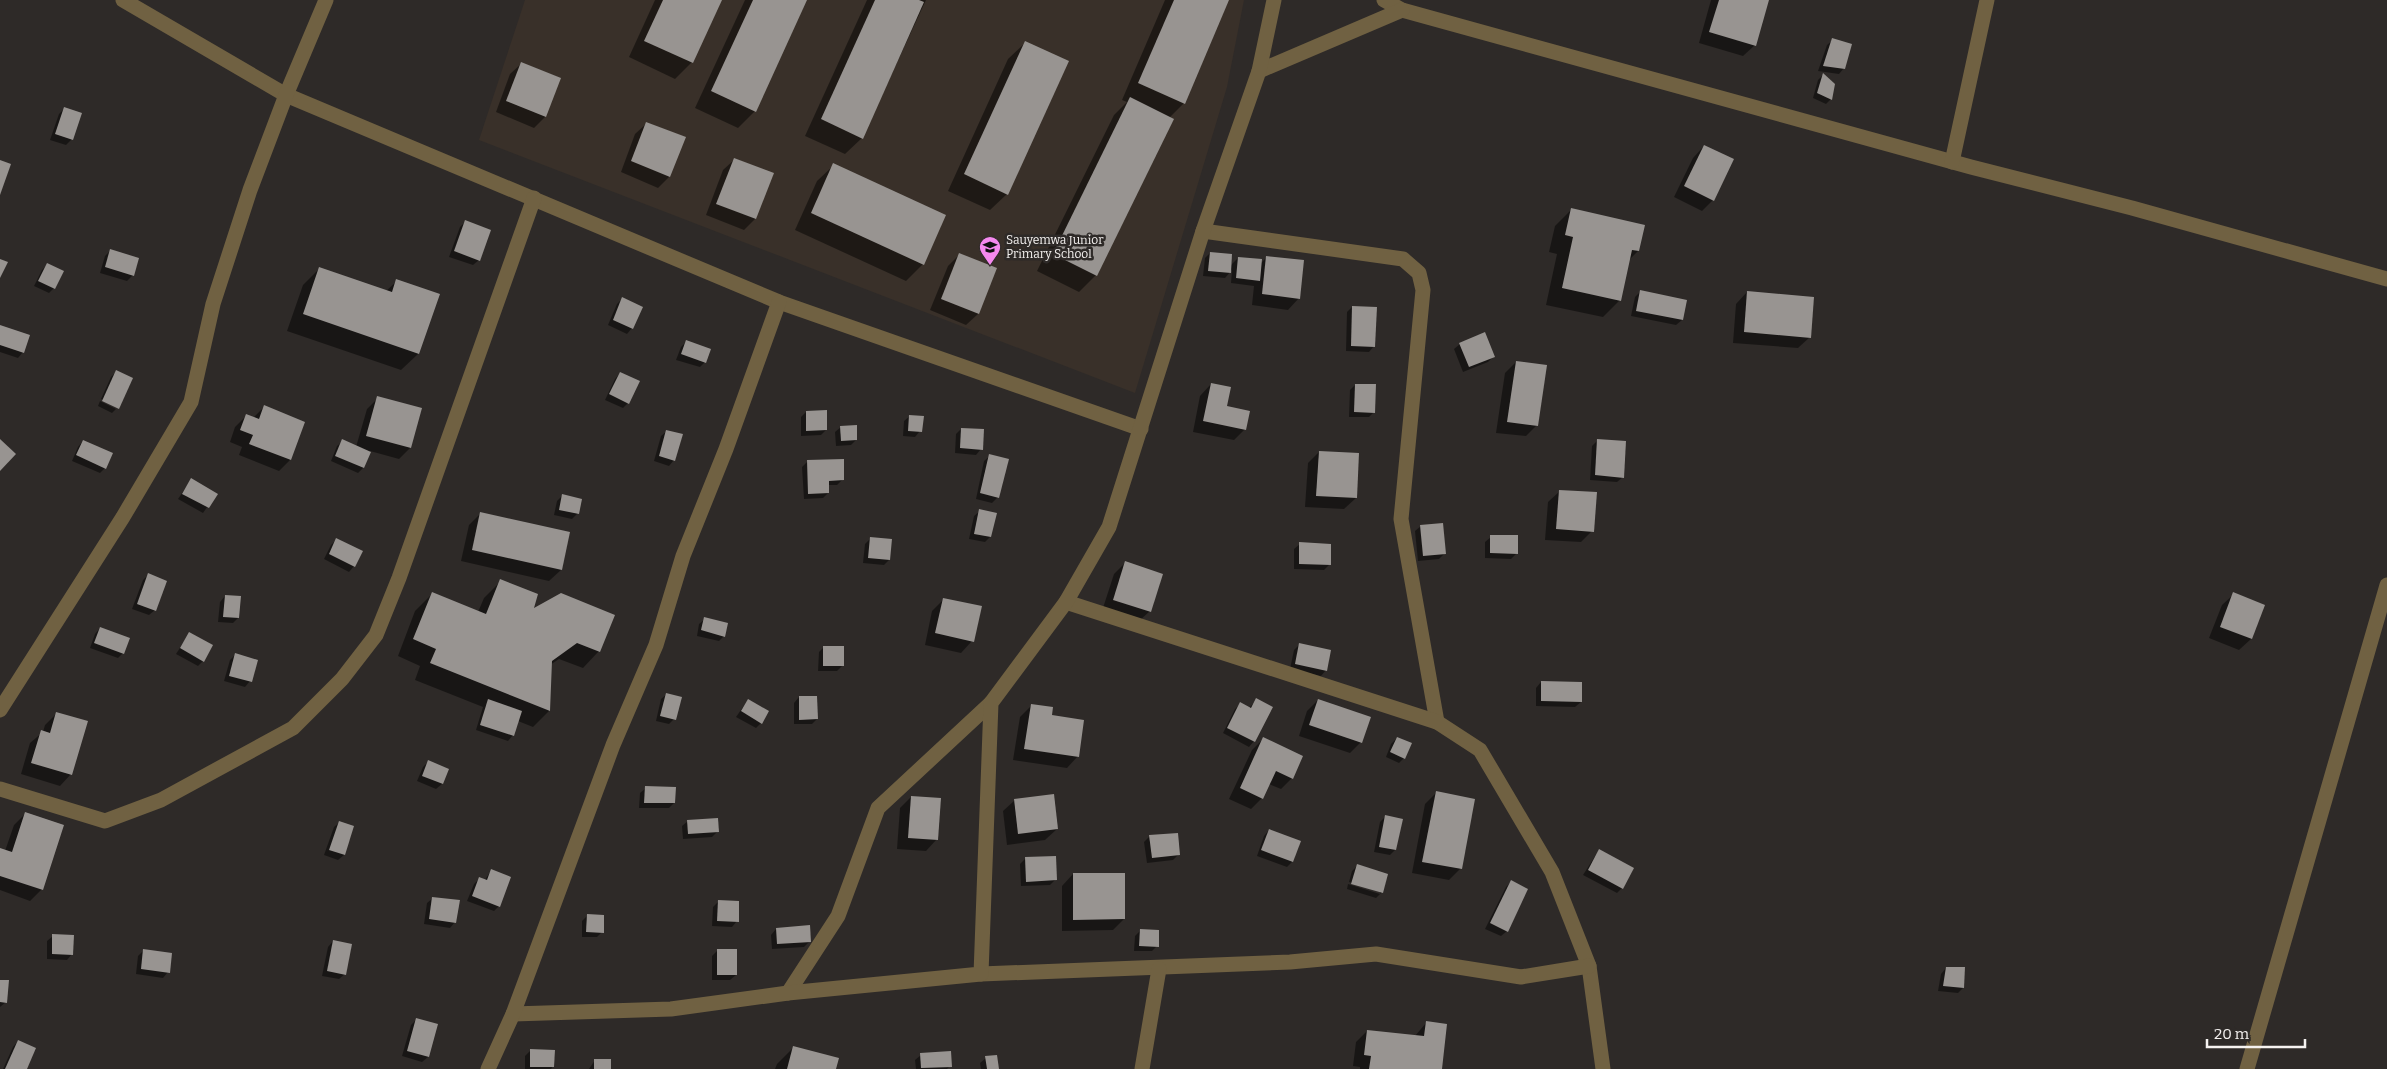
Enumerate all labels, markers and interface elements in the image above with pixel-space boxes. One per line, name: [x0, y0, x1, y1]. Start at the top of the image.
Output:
place label: Sauyemwa Junior Primary School: [1006, 233, 1104, 261]
school or university icon: Sauyemwa Junior Primary School: [978, 235, 1002, 266]
scale bar: [2207, 1016, 2304, 1048]
text: 20 m: [2214, 1025, 2250, 1043]

